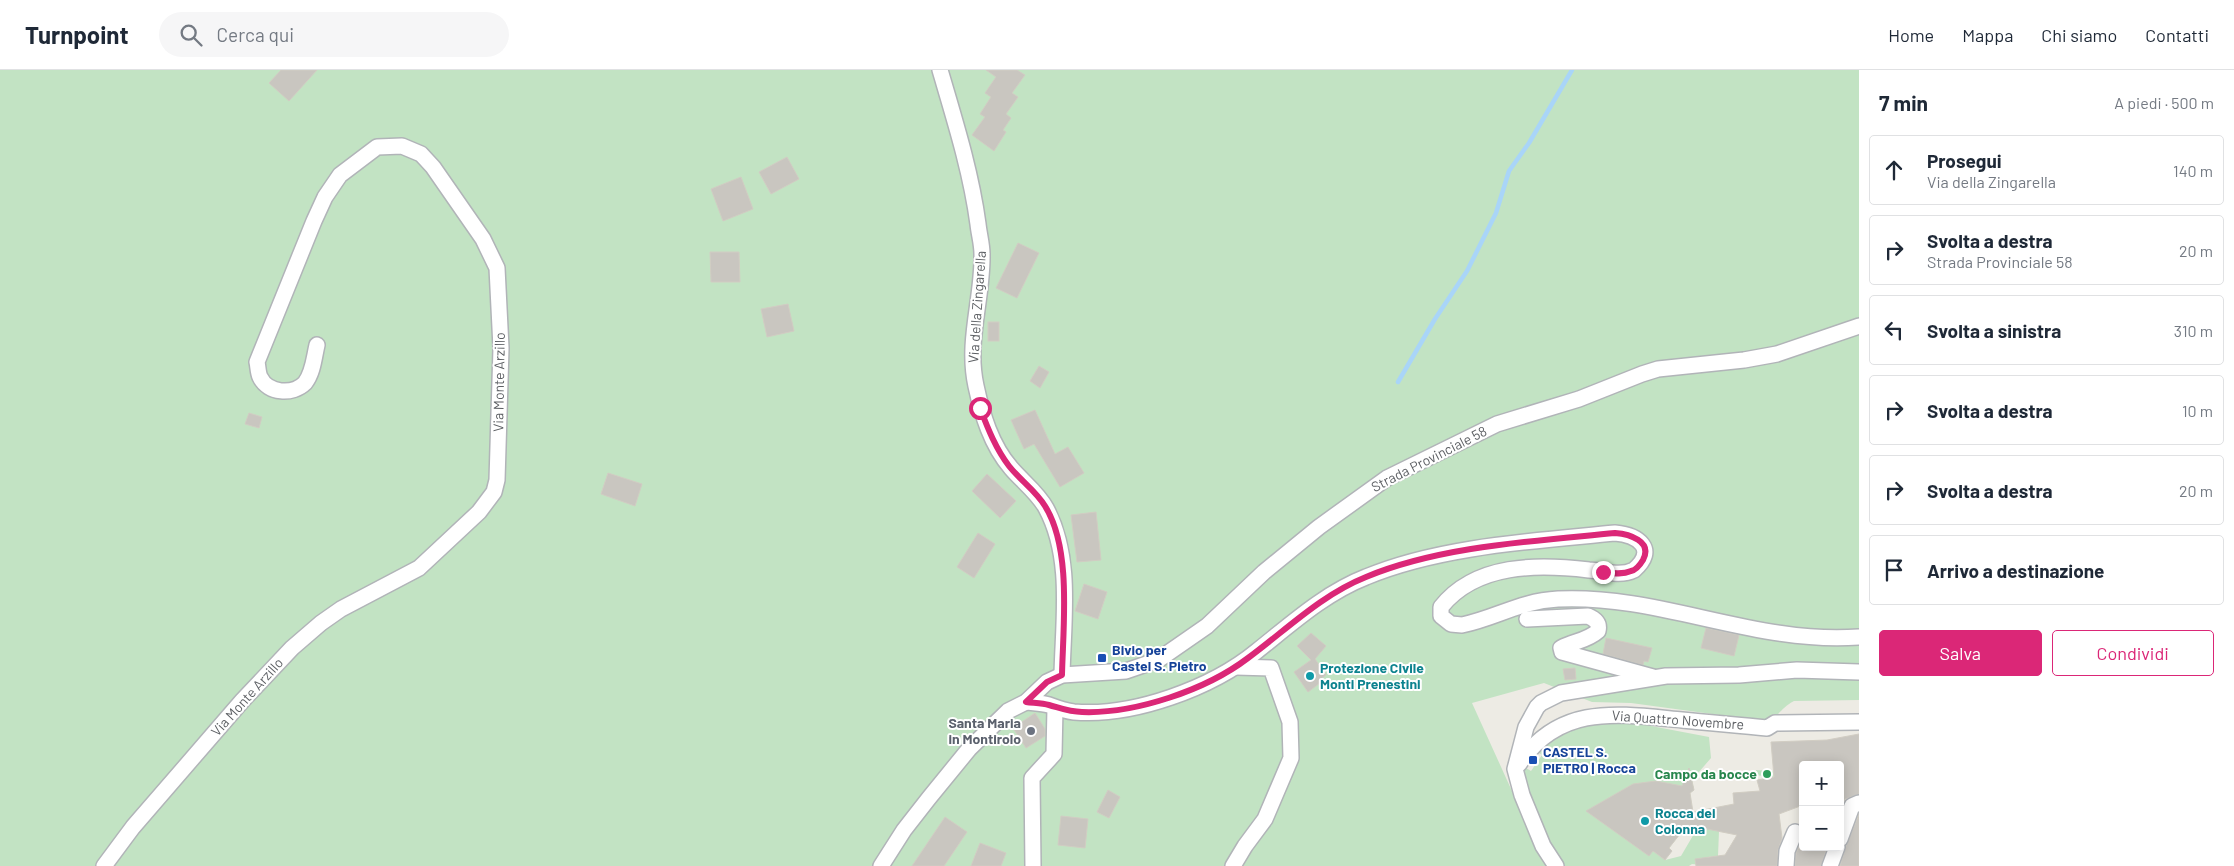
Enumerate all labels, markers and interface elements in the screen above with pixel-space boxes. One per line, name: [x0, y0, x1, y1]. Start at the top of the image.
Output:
search box: [159, 12, 509, 57]
text: Turnpoint: [25, 20, 129, 49]
icon: search: [177, 21, 205, 49]
text: Cerca qui: [217, 23, 294, 46]
text: Home: [1888, 24, 1934, 46]
text: Mappa: [1962, 24, 2013, 46]
text: Chi siamo: [2041, 24, 2117, 46]
text: Contatti: [2145, 24, 2209, 46]
text: 7 min: [1879, 90, 1928, 115]
text: A piedi · 500 m: [2114, 93, 2214, 112]
text: Prosegui: [1927, 149, 2002, 172]
icon: ahead: [1880, 156, 1908, 184]
text: 140 m: [2173, 161, 2213, 180]
text: Via della Zingarella: [1927, 172, 2056, 191]
text: Svolta a destra: [1927, 229, 2053, 252]
icon: right: [1880, 236, 1908, 264]
text: 20 m: [2179, 241, 2213, 260]
street label: Via della Zingarella: [964, 250, 989, 364]
text: Strada Provinciale 58: [1927, 252, 2073, 271]
icon: left: [1880, 316, 1908, 344]
text: Svolta a sinistra: [1927, 319, 2061, 342]
text: 310 m: [2174, 321, 2213, 340]
street label: Via Monte Arzillo: [489, 332, 508, 432]
icon: right: [1880, 396, 1908, 424]
route start: [969, 397, 992, 420]
text: Svolta a destra: [1927, 399, 2053, 422]
text: 10 m: [2182, 401, 2213, 420]
street label: Strada Provinciale 58: [1368, 422, 1489, 495]
icon: right: [1880, 476, 1908, 504]
text: Svolta a destra: [1927, 479, 2053, 502]
text: 20 m: [2179, 481, 2213, 500]
icon: arrive: [1880, 556, 1908, 584]
text: Arrivo a destinazione: [1927, 559, 2105, 582]
route end: [1592, 561, 1615, 584]
button: Salva: [1879, 630, 2042, 676]
button: Condividi: [2052, 630, 2214, 676]
place label: Bivio per Castel S. Pietro: [1112, 641, 1207, 674]
marker: Bivio per Castel S. Pietro: [1096, 652, 1108, 664]
street label: Via Monte Arzillo: [207, 654, 286, 739]
place label: Protezione Civile Monti Prenestini: [1320, 659, 1424, 692]
marker: Protezione Civile Monti Prenestini: [1304, 670, 1316, 682]
street label: Via Quattro Novembre: [1611, 706, 1745, 733]
place label: Santa Maria in Montirolo: [948, 714, 1021, 747]
marker: Santa Maria in Montirolo: [1025, 725, 1037, 737]
place label: CASTEL S. PIETRO | Rocca: [1543, 743, 1636, 776]
marker: CASTEL S. PIETRO | Rocca: [1527, 754, 1539, 766]
map controls: [1799, 761, 1844, 851]
button: +: [1799, 761, 1844, 806]
place label: Campo da bocce: [1655, 765, 1757, 782]
marker: Campo da bocce: [1761, 768, 1773, 780]
place label: Rocca dei Colonna: [1655, 804, 1716, 837]
button: −: [1799, 806, 1844, 851]
marker: Rocca dei Colonna: [1639, 815, 1651, 827]

